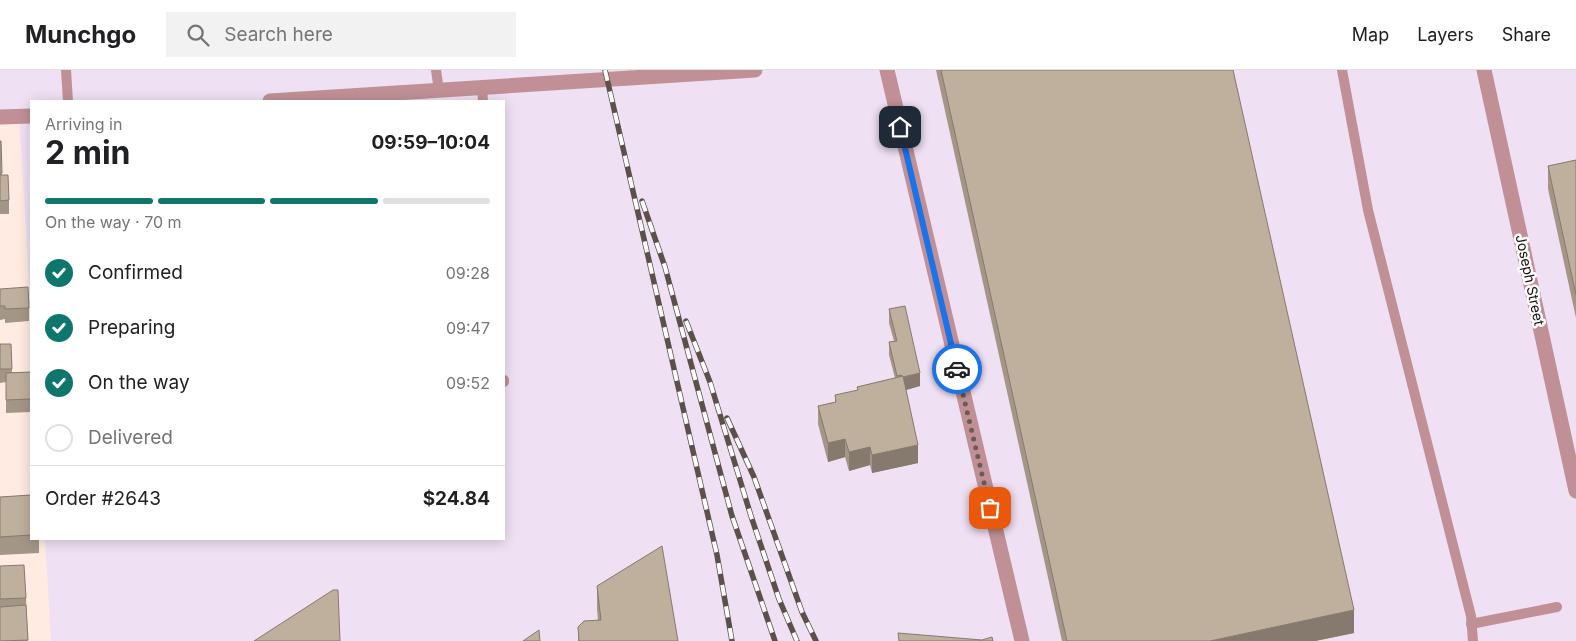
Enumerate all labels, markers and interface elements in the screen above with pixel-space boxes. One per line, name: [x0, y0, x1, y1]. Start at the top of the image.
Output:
search box: [166, 12, 516, 57]
text: Munchgo: [25, 20, 136, 49]
icon: search: [184, 21, 212, 49]
text: Search here: [224, 23, 333, 46]
text: Map: [1352, 24, 1389, 45]
text: Layers: [1417, 24, 1474, 45]
text: Share: [1502, 24, 1551, 45]
pin: [879, 106, 921, 148]
icon: home: [886, 113, 914, 141]
text: Arriving in: [45, 114, 122, 134]
text: 09:59–10:04: [372, 131, 490, 154]
text: 2 min: [45, 133, 131, 172]
text: On the way · 70 m: [45, 212, 182, 232]
street label: Joseph Street: [1513, 233, 1548, 327]
icon: check: [45, 259, 73, 287]
text: Confirmed: [88, 261, 183, 284]
text: 09:28: [446, 263, 490, 283]
icon: check: [45, 314, 73, 342]
text: Preparing: [88, 316, 175, 339]
text: 09:47: [446, 318, 490, 338]
courier: [932, 344, 982, 394]
icon: car: [943, 355, 971, 383]
icon: check: [45, 369, 73, 397]
text: On the way: [88, 371, 190, 394]
text: 09:52: [446, 373, 490, 393]
text: Delivered: [88, 426, 173, 449]
text: Order #2643: [45, 487, 161, 510]
text: $24.84: [423, 487, 490, 510]
pin: [969, 487, 1011, 529]
icon: bag: [976, 494, 1004, 522]

